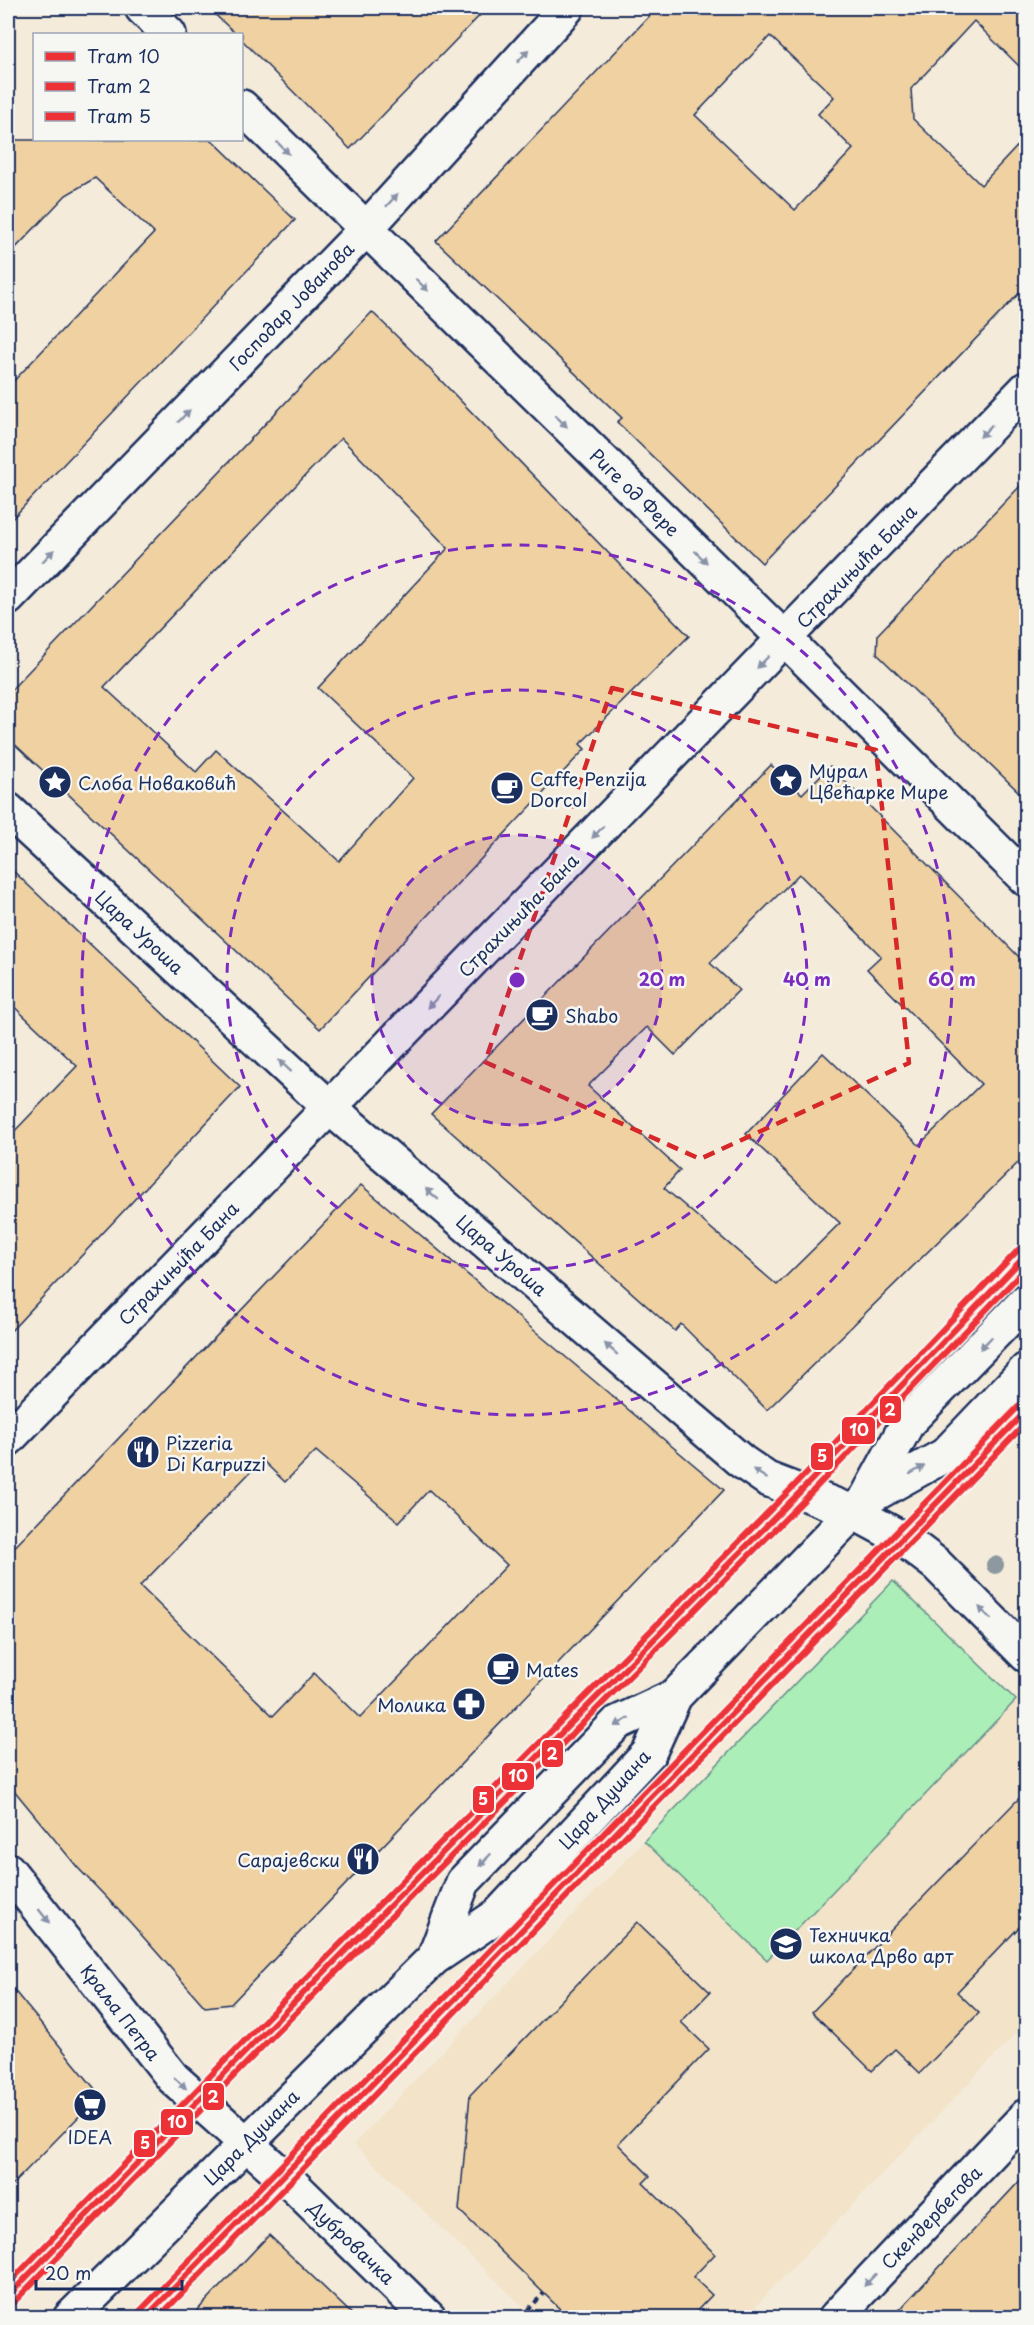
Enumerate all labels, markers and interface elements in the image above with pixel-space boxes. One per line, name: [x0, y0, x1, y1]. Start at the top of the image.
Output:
legend: [33, 33, 243, 141]
text: Tram 10: [87, 42, 160, 69]
one-way arrow: [516, 48, 530, 63]
text: Tram 2: [87, 72, 151, 99]
text: Tram 5: [87, 102, 151, 129]
one-way arrow: [276, 141, 290, 155]
one-way arrow: [385, 193, 398, 208]
street label: Господар Јованова: [222, 235, 360, 377]
one-way arrow: [414, 278, 429, 292]
one-way arrow: [177, 410, 191, 424]
one-way arrow: [554, 414, 569, 428]
one-way arrow: [979, 424, 993, 439]
street label: Риге од Фере: [584, 442, 686, 542]
street label: Страхињића Бана: [790, 498, 923, 634]
one-way arrow: [41, 549, 55, 563]
one-way arrow: [694, 550, 708, 564]
one-way arrow: [756, 654, 770, 668]
place label: Мурал Цвећарке Мире: [809, 757, 949, 805]
place icon: Мурал Цвећарке Мире: [768, 762, 804, 798]
place icon: Слоба Новаковић: [37, 764, 73, 800]
place label: Caffe Penzija Dorcol: [530, 765, 647, 813]
place label: Слоба Новаковић: [78, 769, 236, 796]
cafe icon: Caffe Penzija Dorcol: [489, 770, 525, 806]
one-way arrow: [591, 825, 605, 839]
street label: Страхињића Бана: [452, 847, 585, 983]
street label: Цара Уроша: [90, 884, 190, 980]
text: 20 m: [639, 965, 685, 992]
text: 40 m: [783, 965, 831, 992]
text: 60 m: [928, 965, 976, 992]
centre of rings: [507, 970, 527, 990]
one-way arrow: [426, 995, 440, 1009]
cafe icon: Shabo: [524, 997, 560, 1033]
place label: Shabo: [565, 1002, 618, 1029]
one-way arrow: [278, 1060, 293, 1073]
one-way arrow: [425, 1188, 440, 1201]
street label: Страхињића Бана: [112, 1195, 245, 1331]
street label: Цара Уроша: [451, 1208, 553, 1302]
one-way arrow: [979, 1335, 993, 1349]
one-way arrow: [604, 1343, 619, 1356]
line badge: 2: [879, 1395, 902, 1424]
text: 2: [884, 1397, 896, 1421]
line badge: 10: [841, 1416, 876, 1445]
text: 10: [849, 1417, 869, 1441]
place label: Pizzeria Di Karpuzzi: [166, 1429, 266, 1477]
restaurant icon: Pizzeria Di Karpuzzi: [125, 1434, 161, 1470]
line badge: 5: [810, 1442, 834, 1471]
text: 5: [817, 1443, 827, 1467]
one-way arrow: [909, 1465, 925, 1476]
one-way arrow: [753, 1468, 769, 1480]
one-way arrow: [979, 1607, 993, 1621]
cafe icon: Mates: [485, 1651, 521, 1687]
place label: Mates: [526, 1656, 578, 1683]
pharmacy icon: Молика: [451, 1686, 487, 1722]
place label: Молика: [377, 1691, 447, 1718]
one-way arrow: [614, 1716, 630, 1727]
line badge: 2: [541, 1739, 564, 1768]
text: 2: [546, 1741, 558, 1765]
street label: Цара Душана: [552, 1743, 657, 1855]
line badge: 10: [501, 1762, 535, 1791]
text: 10: [508, 1763, 528, 1787]
line badge: 5: [472, 1785, 495, 1814]
text: 5: [478, 1786, 488, 1810]
restaurant icon: Сарајевски: [345, 1841, 381, 1877]
place label: Сарајевски: [237, 1846, 340, 1873]
one-way arrow: [478, 1852, 492, 1867]
one-way arrow: [37, 1908, 49, 1923]
place label: Техничка школа Дрво арт: [809, 1921, 954, 1969]
school or university icon: Техничка школа Дрво арт: [768, 1926, 804, 1962]
street label: Краља Петра: [75, 1958, 168, 2066]
one-way arrow: [172, 2076, 187, 2090]
street label: Цара Душана: [197, 2082, 306, 2191]
line badge: 2: [202, 2082, 225, 2111]
text: 2: [207, 2084, 219, 2108]
supermarket icon: IDEA: [72, 2087, 108, 2123]
line badge: 10: [160, 2108, 194, 2136]
text: 10: [167, 2109, 187, 2133]
place label: IDEA: [68, 2123, 112, 2150]
line badge: 5: [133, 2129, 156, 2158]
text: 5: [140, 2130, 150, 2154]
street label: Скендербегова: [874, 2158, 988, 2275]
street label: Дубровачка: [302, 2193, 402, 2291]
scale bar: [36, 2253, 182, 2291]
text: 20 m: [45, 2259, 91, 2286]
one-way arrow: [864, 2273, 878, 2287]

